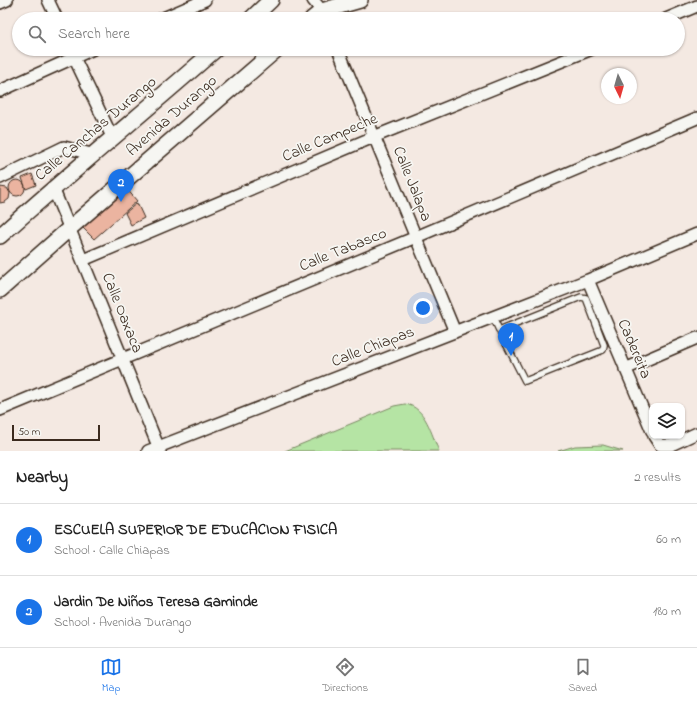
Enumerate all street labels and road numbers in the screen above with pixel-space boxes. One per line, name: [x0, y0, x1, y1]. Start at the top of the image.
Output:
street label: Avenida Durango: [121, 70, 223, 162]
street label: Calle Canchas Durango: [30, 71, 162, 187]
street label: Calle Campeche: [279, 107, 382, 169]
street label: Calle Jalapa: [386, 143, 438, 225]
street label: Calle Tabasco: [296, 222, 390, 278]
street label: Calle Oaxaca: [95, 269, 149, 357]
street label: Cadereita: [611, 315, 657, 383]
street label: Calle Chiapas: [328, 320, 418, 374]

